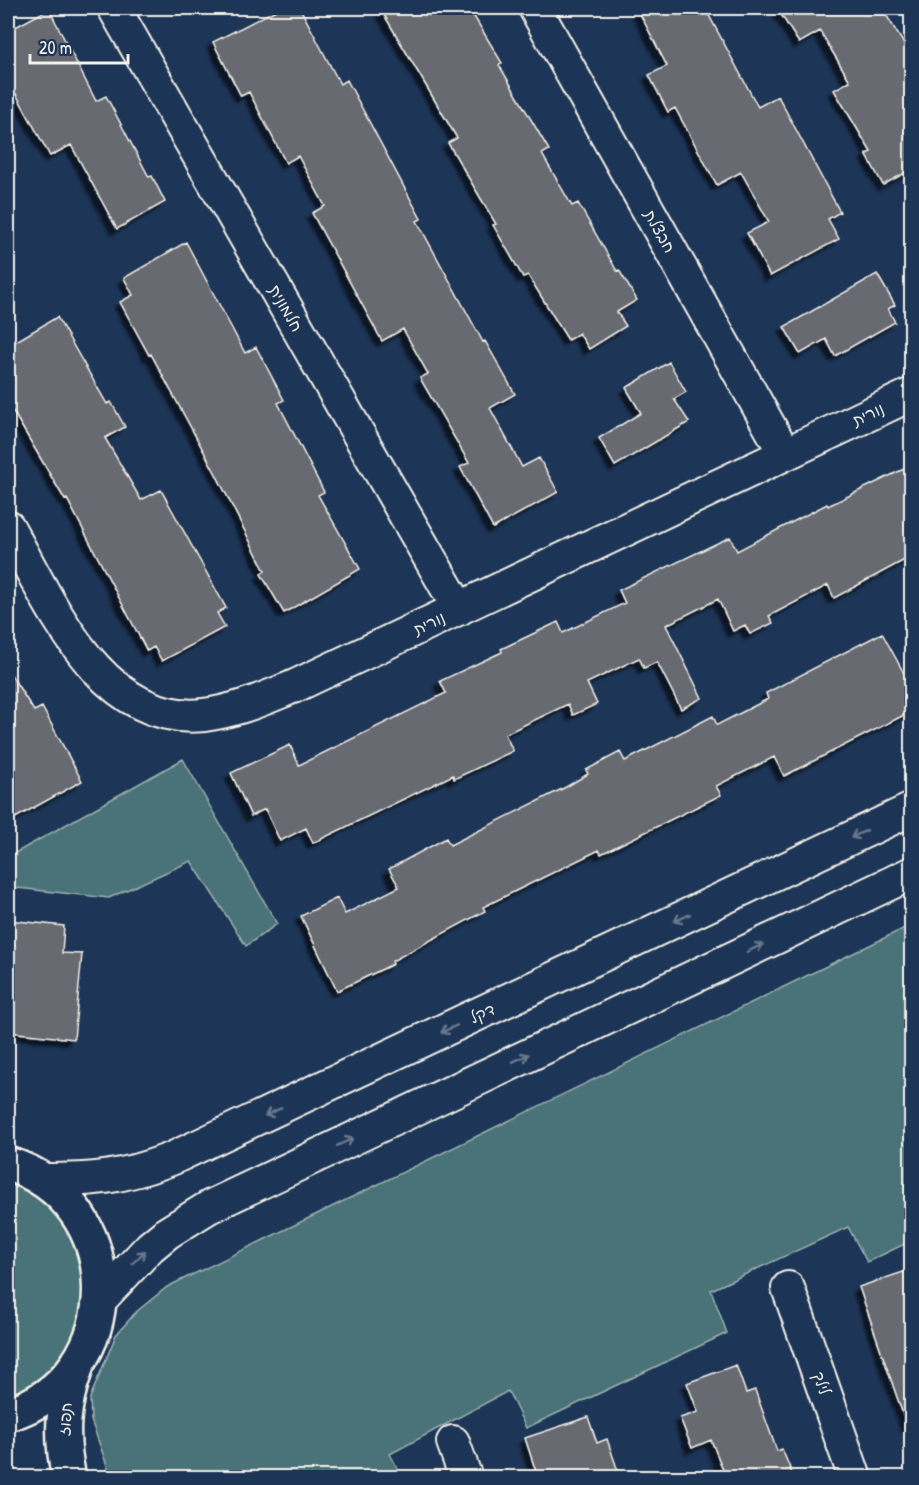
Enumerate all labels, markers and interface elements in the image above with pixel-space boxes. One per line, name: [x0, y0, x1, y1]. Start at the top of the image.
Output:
scale bar: [30, 27, 128, 65]
text: 20 m: [39, 35, 72, 60]
street label: חבצלת: [639, 205, 681, 257]
street label: חלמונית: [264, 281, 308, 335]
street label: נורית: [848, 397, 888, 431]
street label: נורית: [409, 606, 449, 640]
one-way arrow: [850, 829, 868, 841]
one-way arrow: [674, 913, 692, 925]
one-way arrow: [745, 941, 763, 953]
street label: דקל: [466, 998, 498, 1028]
one-way arrow: [441, 1023, 459, 1035]
one-way arrow: [512, 1052, 530, 1064]
one-way arrow: [265, 1107, 283, 1119]
one-way arrow: [336, 1136, 354, 1148]
one-way arrow: [132, 1250, 147, 1264]
street label: לילך: [808, 1369, 836, 1398]
street label: תפוז: [53, 1401, 77, 1437]

